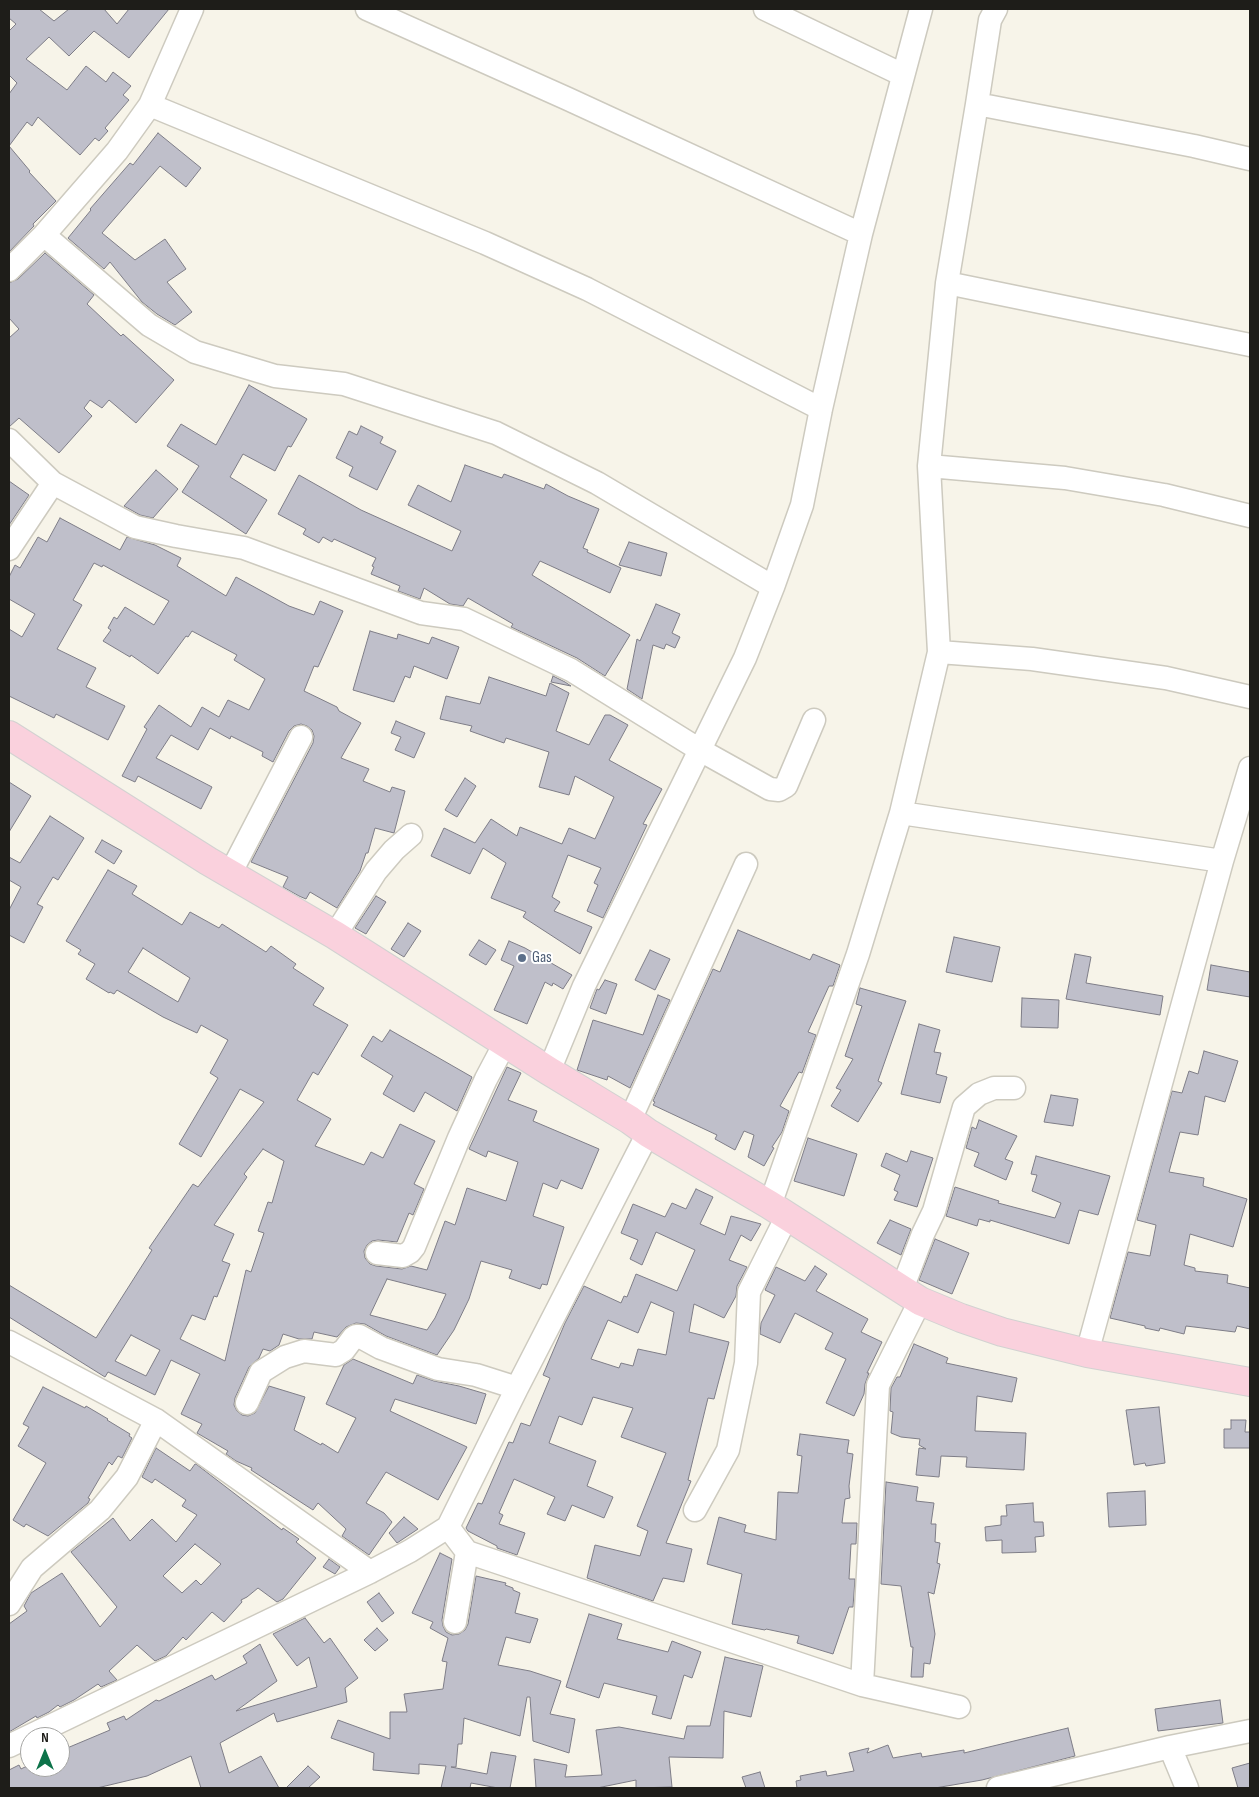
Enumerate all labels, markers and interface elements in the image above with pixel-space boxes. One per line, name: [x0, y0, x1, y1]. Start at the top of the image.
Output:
place label: Gas: [532, 948, 552, 968]
marker: Gas: [516, 952, 528, 964]
north arrow: [20, 1727, 70, 1777]
text: N: [41, 1729, 49, 1746]

